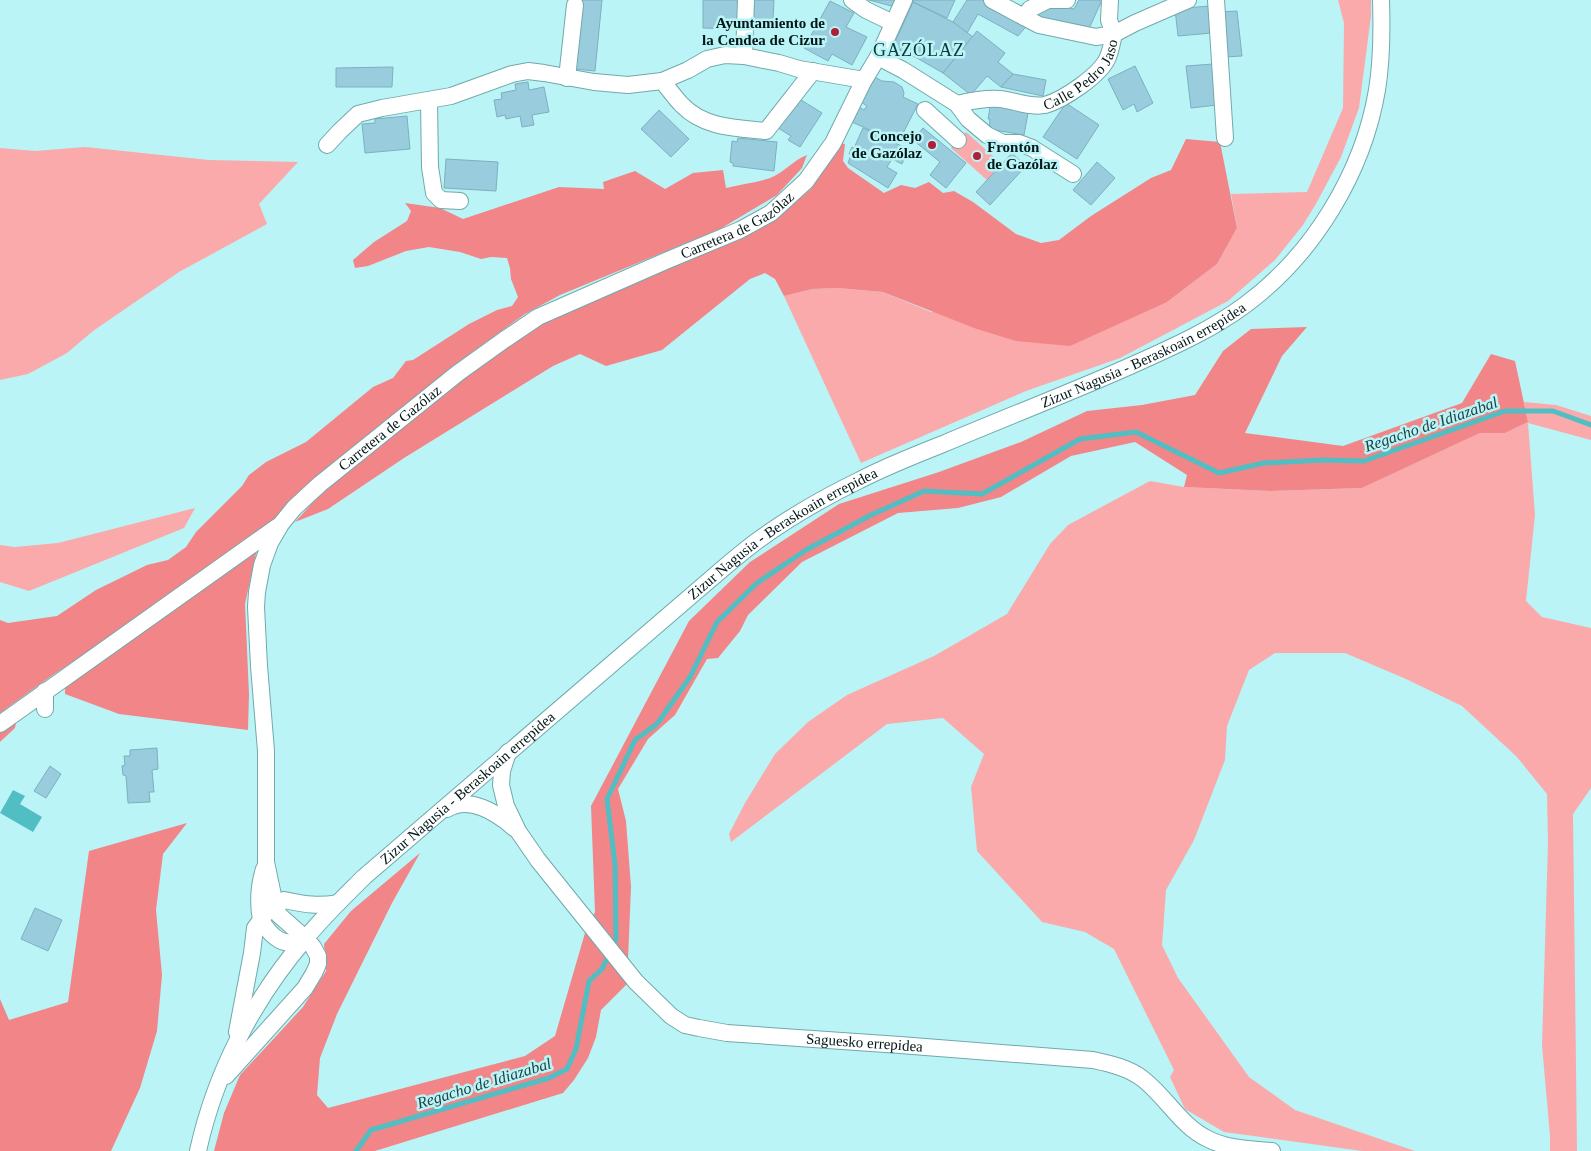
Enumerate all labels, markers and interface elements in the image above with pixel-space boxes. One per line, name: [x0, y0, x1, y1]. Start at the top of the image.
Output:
place label: Ayuntamiento de la Cendea de Cizur: [702, 15, 825, 48]
marker: Ayuntamiento de la Cendea de Cizur: [829, 26, 841, 38]
street label: Calle Pedro Jaso: [1041, 38, 1121, 113]
district label: GAZÓLAZ: [873, 39, 965, 60]
place label: Concejo de Gazólaz: [852, 128, 922, 161]
marker: Concejo de Gazólaz: [926, 139, 938, 151]
place label: Frontón de Gazólaz: [987, 139, 1058, 172]
marker: Frontón de Gazólaz: [971, 150, 983, 162]
street label: Carretera de Gazólaz: [678, 188, 797, 262]
street label: Zizur Nagusia - Beraskoain errepidea: [1039, 299, 1249, 411]
street label: Carretera de Gazólaz: [335, 382, 444, 474]
water label: Regacho de Idiazabal: [1361, 393, 1501, 456]
street label: Zizur Nagusia - Beraskoain errepidea: [685, 465, 880, 603]
street label: Zizur Nagusia - Beraskoain errepidea: [377, 708, 558, 867]
street label: Saguesko errepidea: [805, 1031, 924, 1055]
water label: Regacho de Idiazabal: [414, 1054, 554, 1113]

